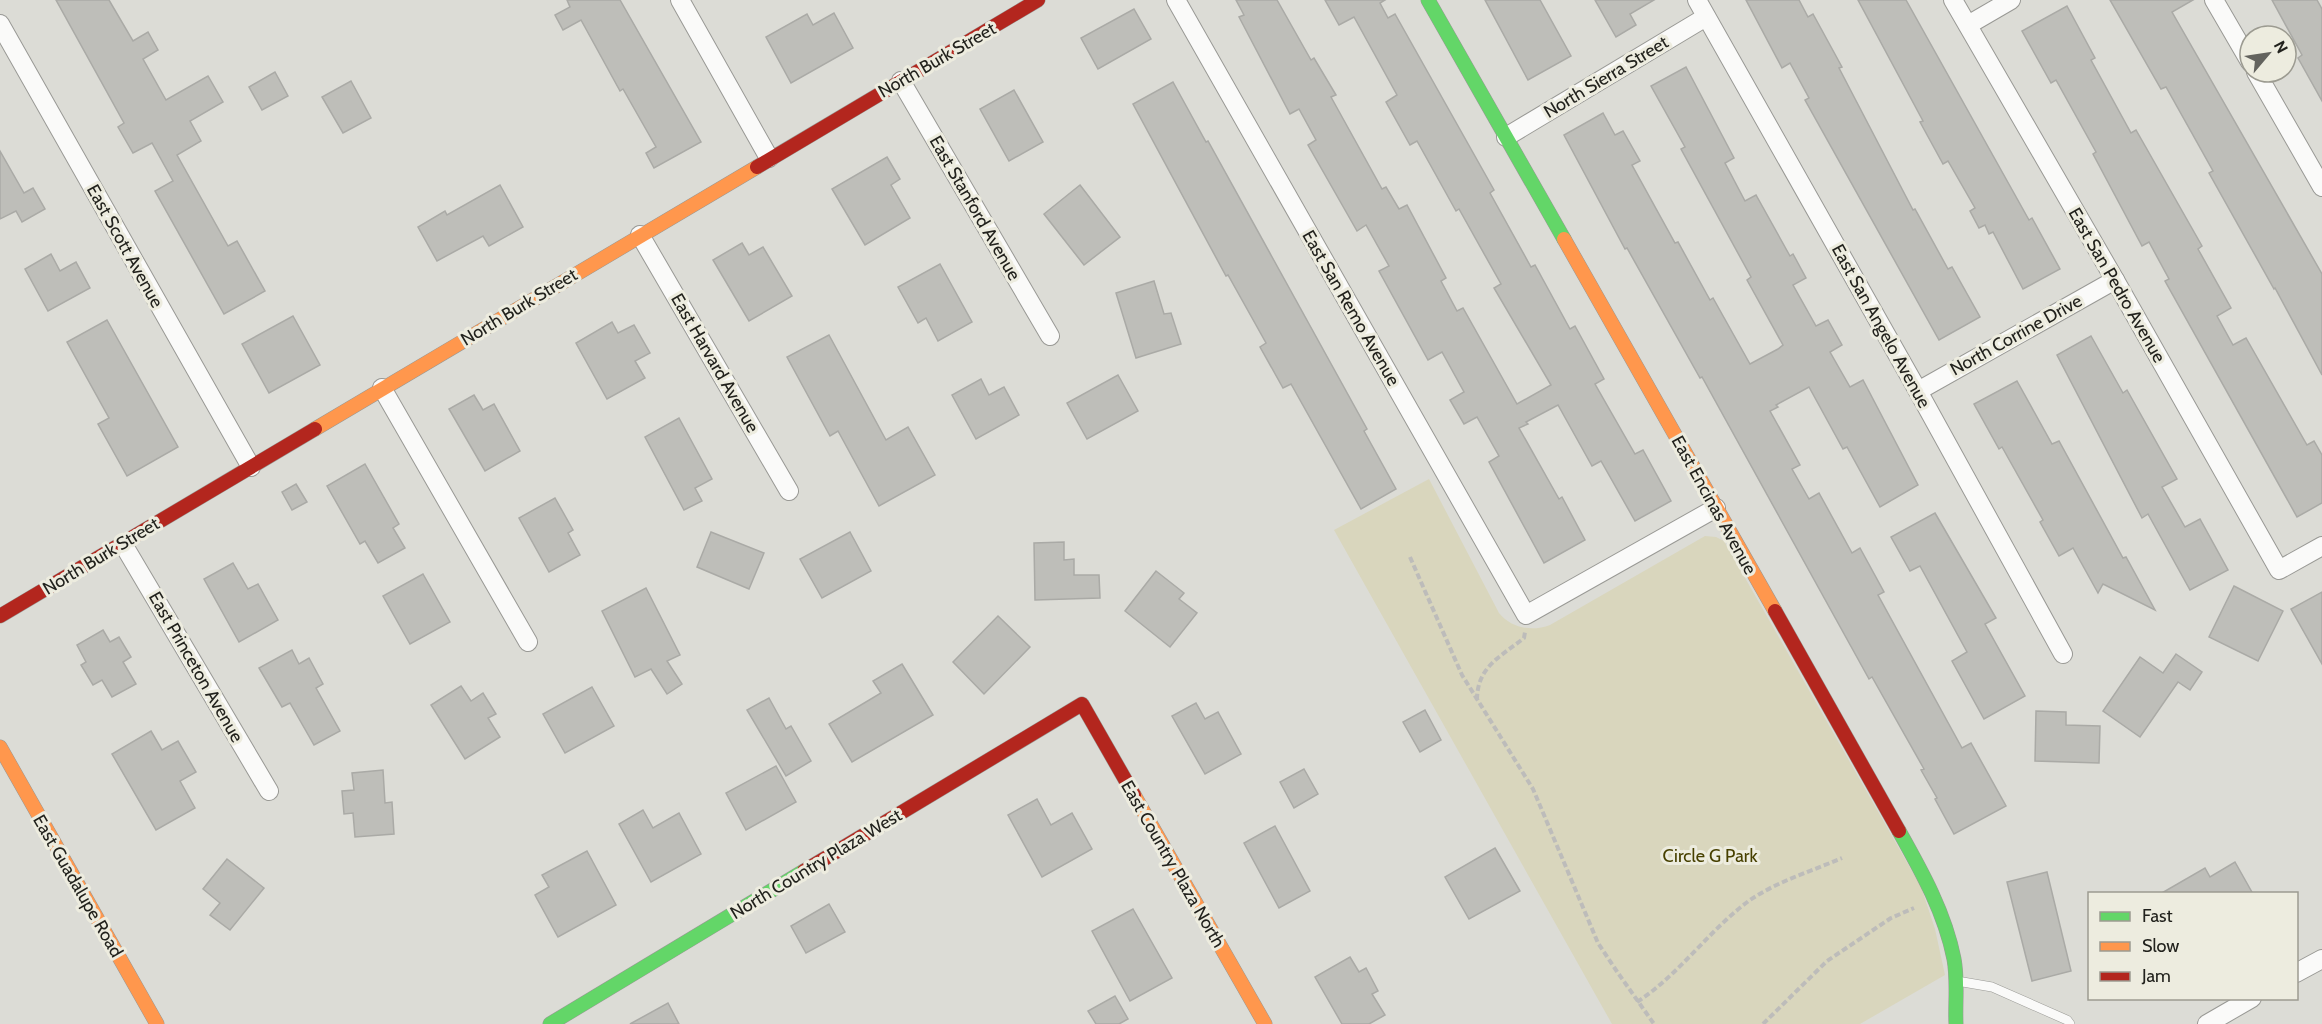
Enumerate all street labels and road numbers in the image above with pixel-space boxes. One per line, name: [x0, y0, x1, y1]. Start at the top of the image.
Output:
street label: North Burk Street: [874, 17, 1000, 103]
street label: North Sierra Street: [1540, 31, 1672, 123]
street label: East Stanford Avenue: [925, 132, 1025, 284]
street label: East Scott Avenue: [82, 180, 168, 312]
street label: East San Pedro Avenue: [2064, 204, 2170, 366]
street label: East San Remo Avenue: [1297, 226, 1405, 390]
street label: East San Angelo Avenue: [1827, 240, 1935, 412]
street label: North Burk Street: [457, 264, 581, 350]
street label: East Harvard Avenue: [666, 290, 764, 436]
street label: North Corrine Drive: [1946, 290, 2086, 380]
street label: East Encinas Avenue: [1667, 432, 1761, 578]
street label: North Burk Street: [39, 513, 163, 599]
street label: East Princeton Avenue: [144, 588, 248, 746]
street label: East Country Plaza North: [1116, 777, 1230, 951]
street label: North Country Plaza West: [726, 804, 906, 924]
street label: East Guadalupe Road: [28, 811, 128, 961]

